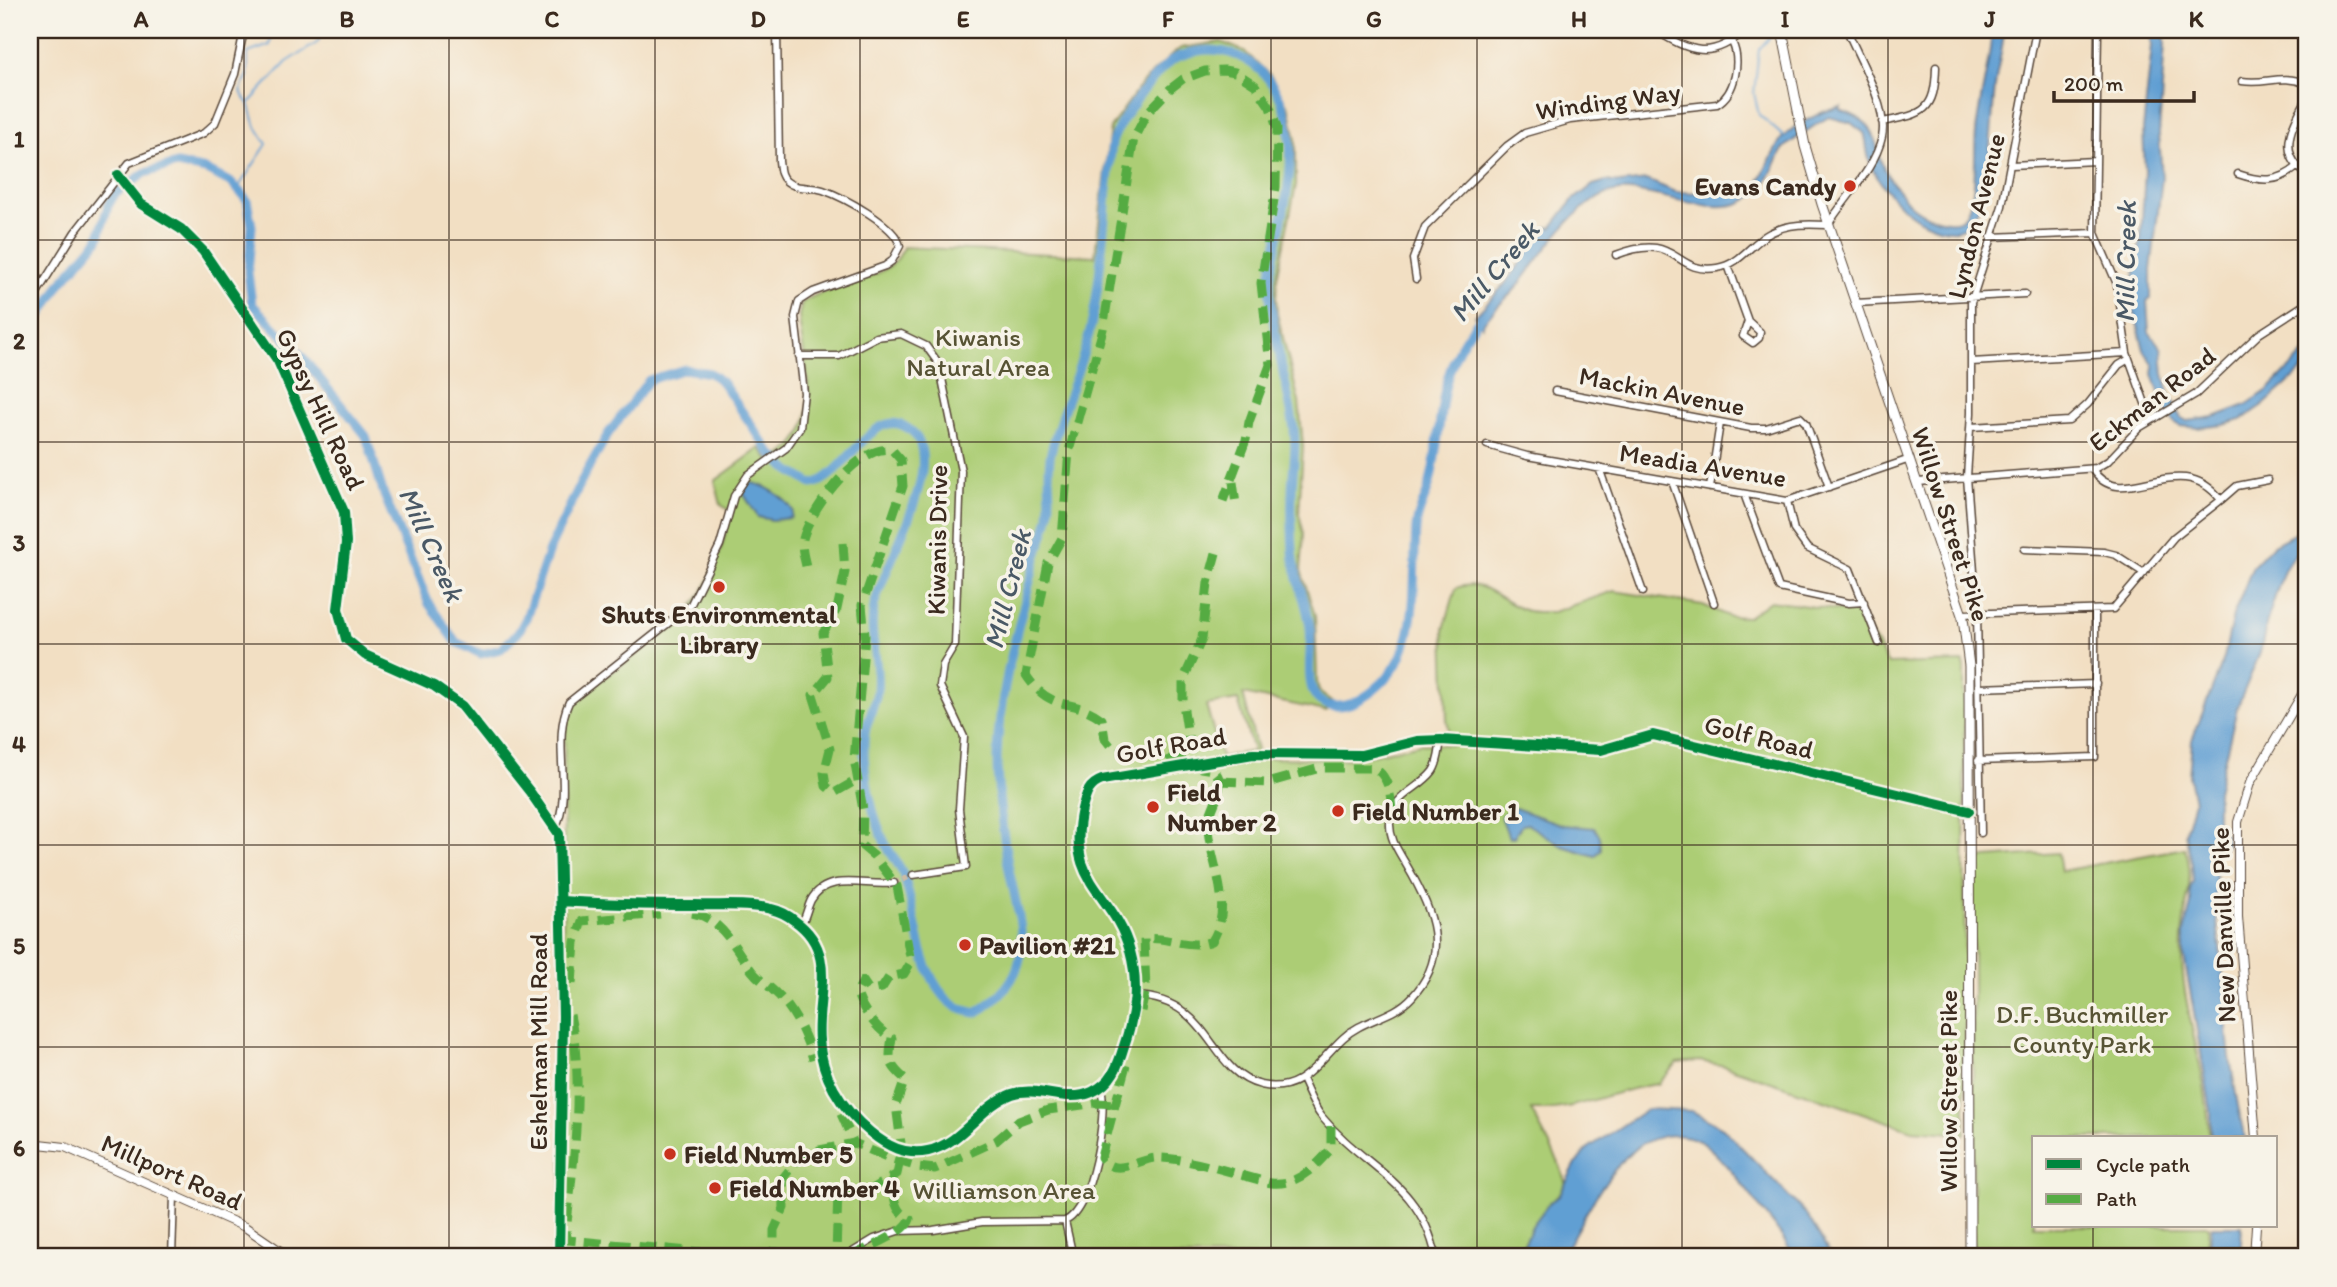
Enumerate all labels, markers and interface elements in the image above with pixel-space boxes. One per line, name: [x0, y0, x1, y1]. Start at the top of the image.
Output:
text: A: [133, 5, 149, 33]
text: B: [340, 5, 355, 33]
text: C: [545, 5, 560, 33]
text: D: [750, 5, 766, 33]
text: E: [957, 5, 970, 33]
text: F: [1162, 5, 1175, 33]
text: G: [1366, 5, 1382, 33]
text: H: [1571, 5, 1587, 33]
text: I: [1781, 5, 1790, 33]
text: J: [1983, 5, 1996, 33]
text: K: [2189, 5, 2204, 33]
scale bar: [2054, 60, 2194, 104]
text: 200 m: [2064, 71, 2124, 96]
street label: Winding Way: [1533, 75, 1683, 127]
text: 1: [14, 125, 25, 153]
street label: Lyndon Avenue: [1940, 130, 2012, 302]
place label: Evans Candy: [1695, 170, 1837, 202]
marker: Evans Candy: [1842, 178, 1858, 194]
water label: Mill Creek: [2107, 199, 2143, 323]
water label: Mill Creek: [1442, 212, 1547, 329]
park label: Kiwanis Natural Area: [906, 321, 1050, 383]
street label: Gypsy Hill Road: [270, 323, 373, 496]
text: 2: [13, 327, 26, 355]
street label: Eckman Road: [2082, 340, 2222, 458]
street label: Mackin Avenue: [1576, 359, 1748, 423]
street label: Willow Street Pike: [1904, 423, 1998, 625]
street label: Meadia Avenue: [1617, 436, 1789, 494]
street label: Kiwanis Drive: [920, 465, 954, 615]
water label: Mill Creek: [392, 481, 473, 608]
water label: Mill Creek: [976, 524, 1039, 652]
text: 3: [13, 529, 26, 557]
marker: Shuts Environmental Library: [711, 579, 727, 595]
place label: Shuts Environmental Library: [602, 598, 837, 660]
street label: Golf Road: [1701, 708, 1817, 766]
street label: Golf Road: [1113, 720, 1229, 770]
text: 4: [12, 730, 26, 758]
place label: Field Number 2: [1167, 776, 1277, 838]
place label: Field Number 1: [1352, 795, 1519, 827]
marker: Field Number 2: [1145, 799, 1161, 815]
marker: Field Number 1: [1330, 803, 1346, 819]
street label: New Danville Pike: [2204, 827, 2242, 1023]
place label: Pavilion #21: [979, 929, 1116, 961]
text: 5: [13, 932, 25, 960]
street label: Eshelman Mill Road: [522, 933, 554, 1151]
marker: Pavilion #21: [957, 937, 973, 953]
street label: Willow Street Pike: [1932, 990, 1964, 1192]
park label: D.F. Buchmiller County Park: [1996, 998, 2169, 1060]
street label: Millport Road: [96, 1127, 248, 1217]
text: 6: [13, 1134, 25, 1162]
legend: [2032, 1136, 2278, 1228]
place label: Field Number 5: [684, 1138, 853, 1170]
marker: Field Number 5: [662, 1146, 678, 1162]
text: Cycle path: [2096, 1152, 2190, 1177]
place label: Field Number 4: [729, 1172, 900, 1204]
park label: Williamson Area: [912, 1174, 1096, 1206]
marker: Field Number 4: [707, 1180, 723, 1196]
text: Path: [2096, 1186, 2137, 1211]

